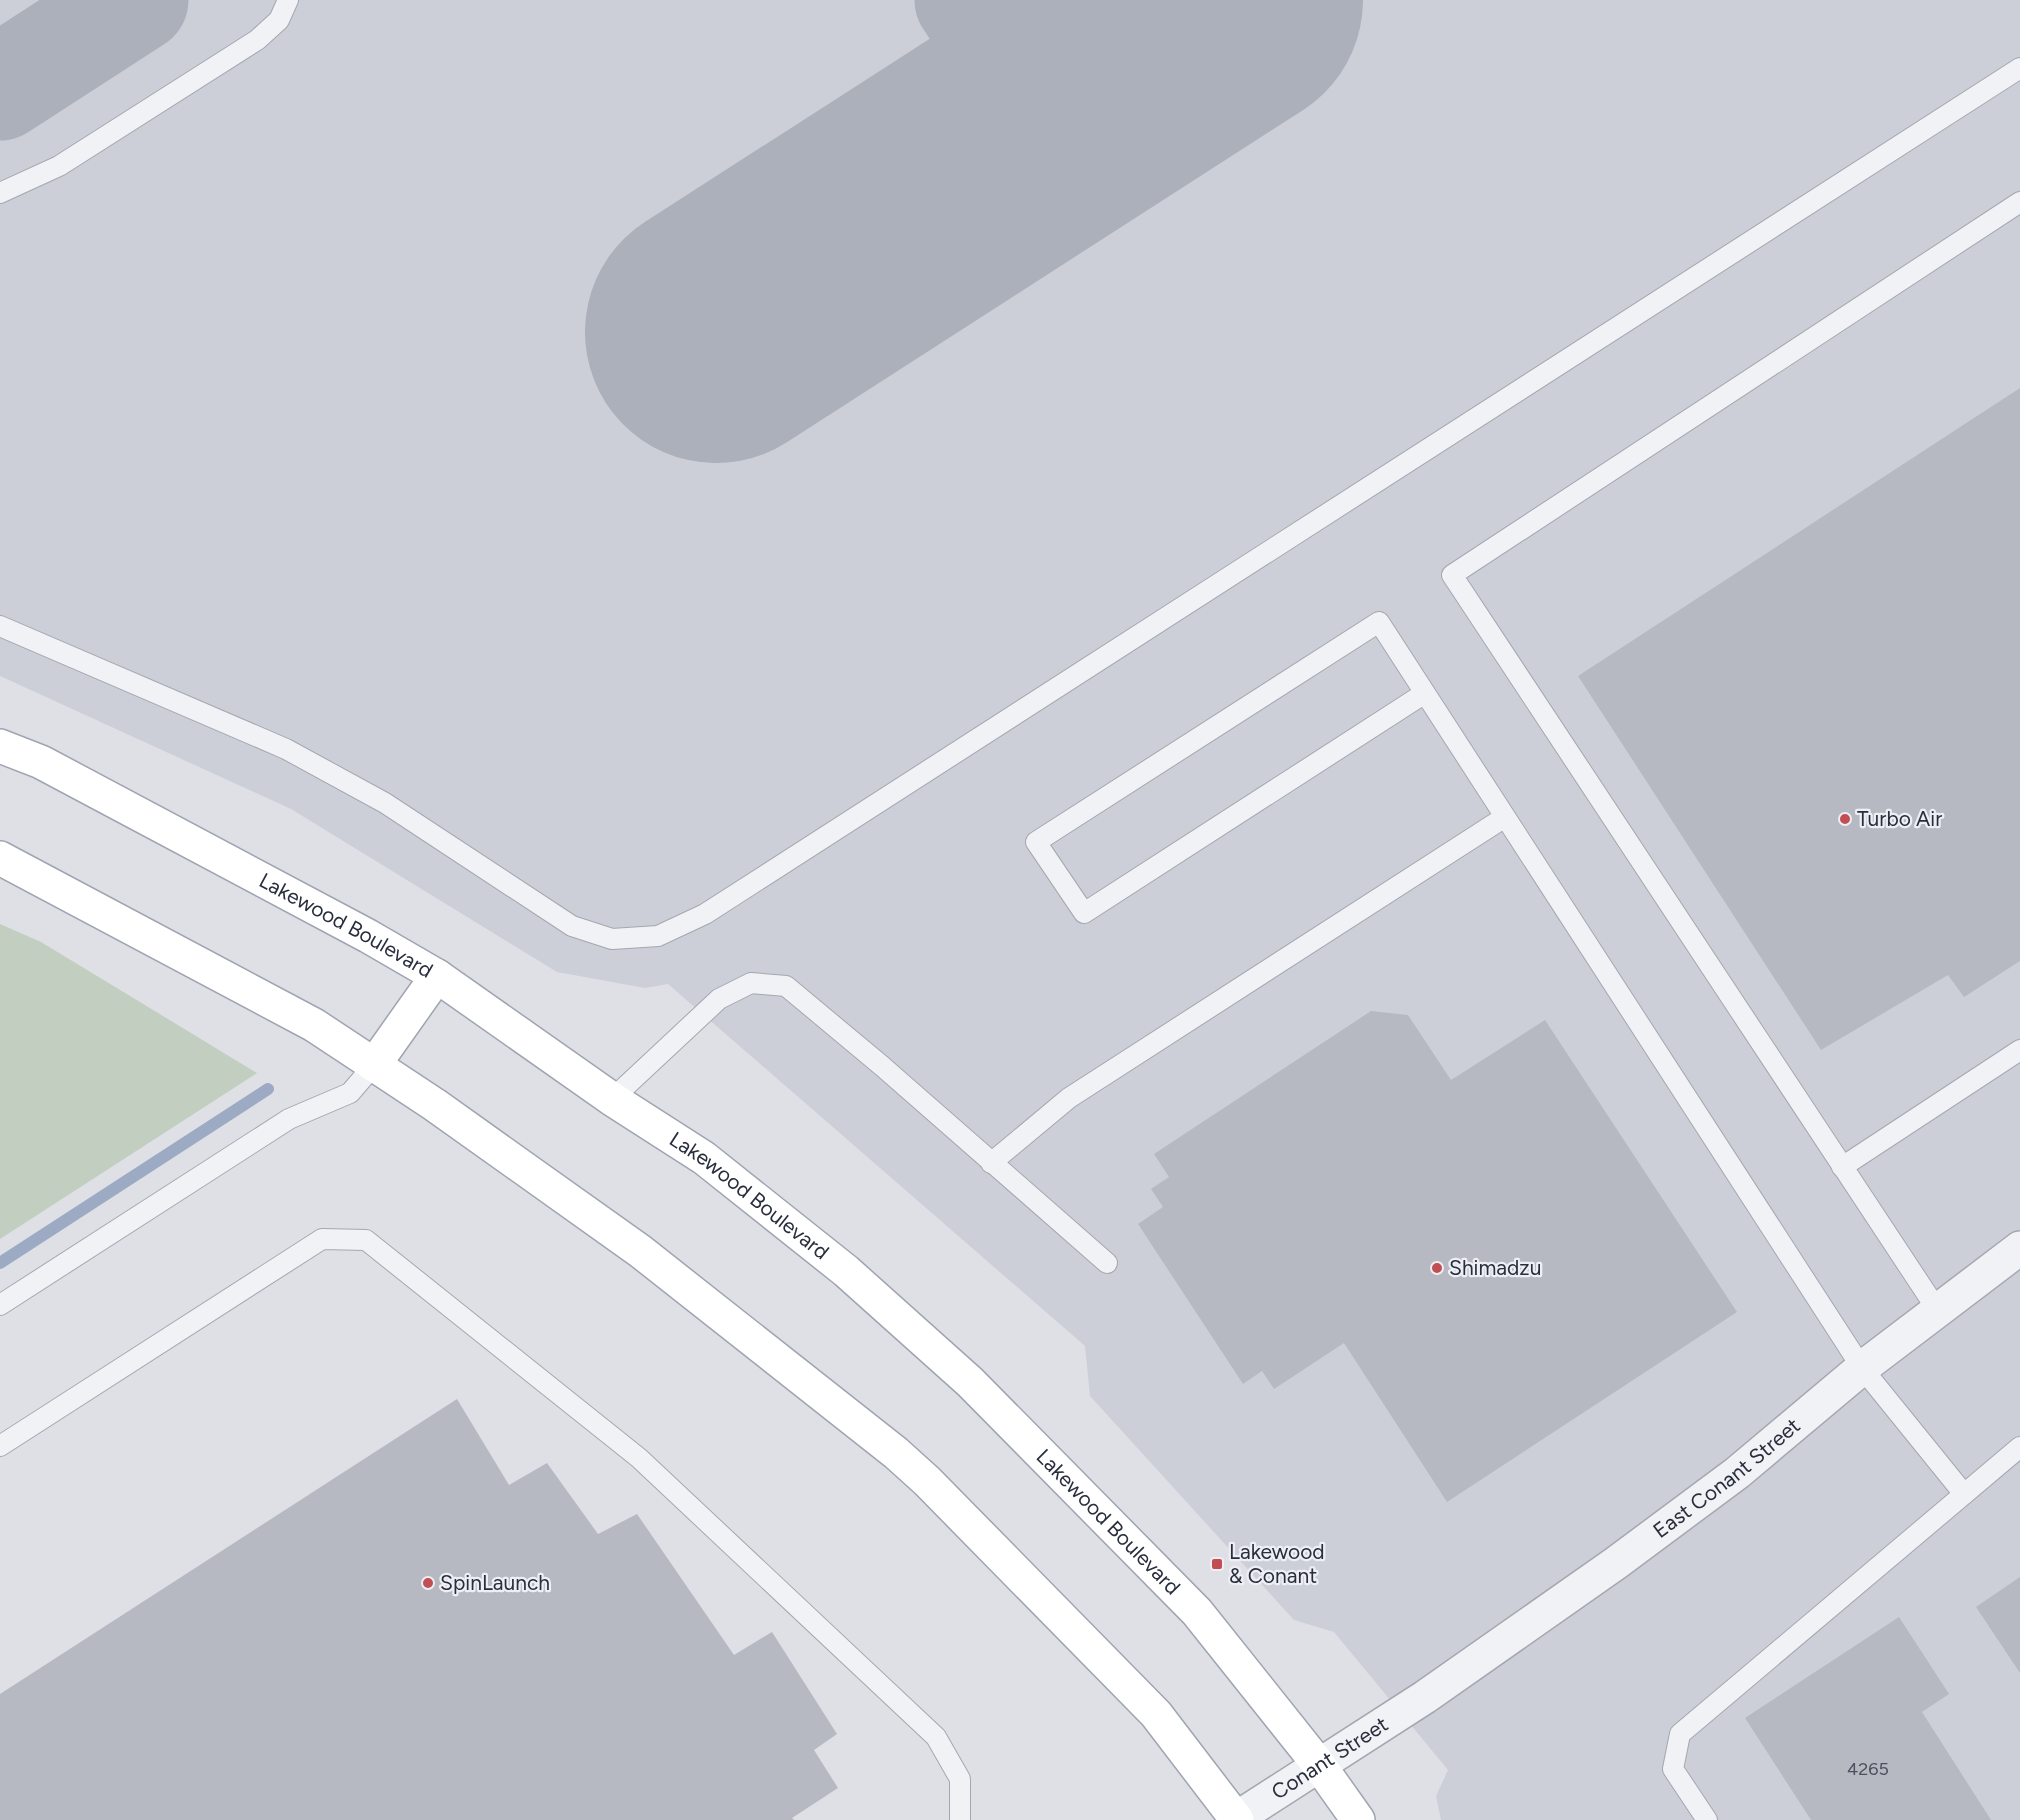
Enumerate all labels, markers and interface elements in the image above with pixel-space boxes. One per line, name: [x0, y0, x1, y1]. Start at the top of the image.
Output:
place label: Turbo Air: [1857, 806, 1942, 831]
marker: Turbo Air: [1838, 812, 1852, 826]
street label: Lakewood Boulevard: [255, 867, 437, 983]
street label: Lakewood Boulevard: [665, 1126, 834, 1264]
place label: Shimadzu: [1449, 1255, 1541, 1280]
marker: Shimadzu: [1430, 1261, 1444, 1275]
street label: East Conant Street: [1648, 1413, 1805, 1543]
street label: Lakewood Boulevard: [1031, 1444, 1186, 1600]
place label: Lakewood & Conant: [1229, 1539, 1325, 1588]
marker: Lakewood & Conant: [1210, 1557, 1224, 1571]
place label: SpinLaunch: [440, 1570, 550, 1595]
marker: SpinLaunch: [421, 1576, 435, 1590]
street label: Conant Street: [1267, 1711, 1393, 1805]
house number: 4265: [1847, 1758, 1889, 1780]

